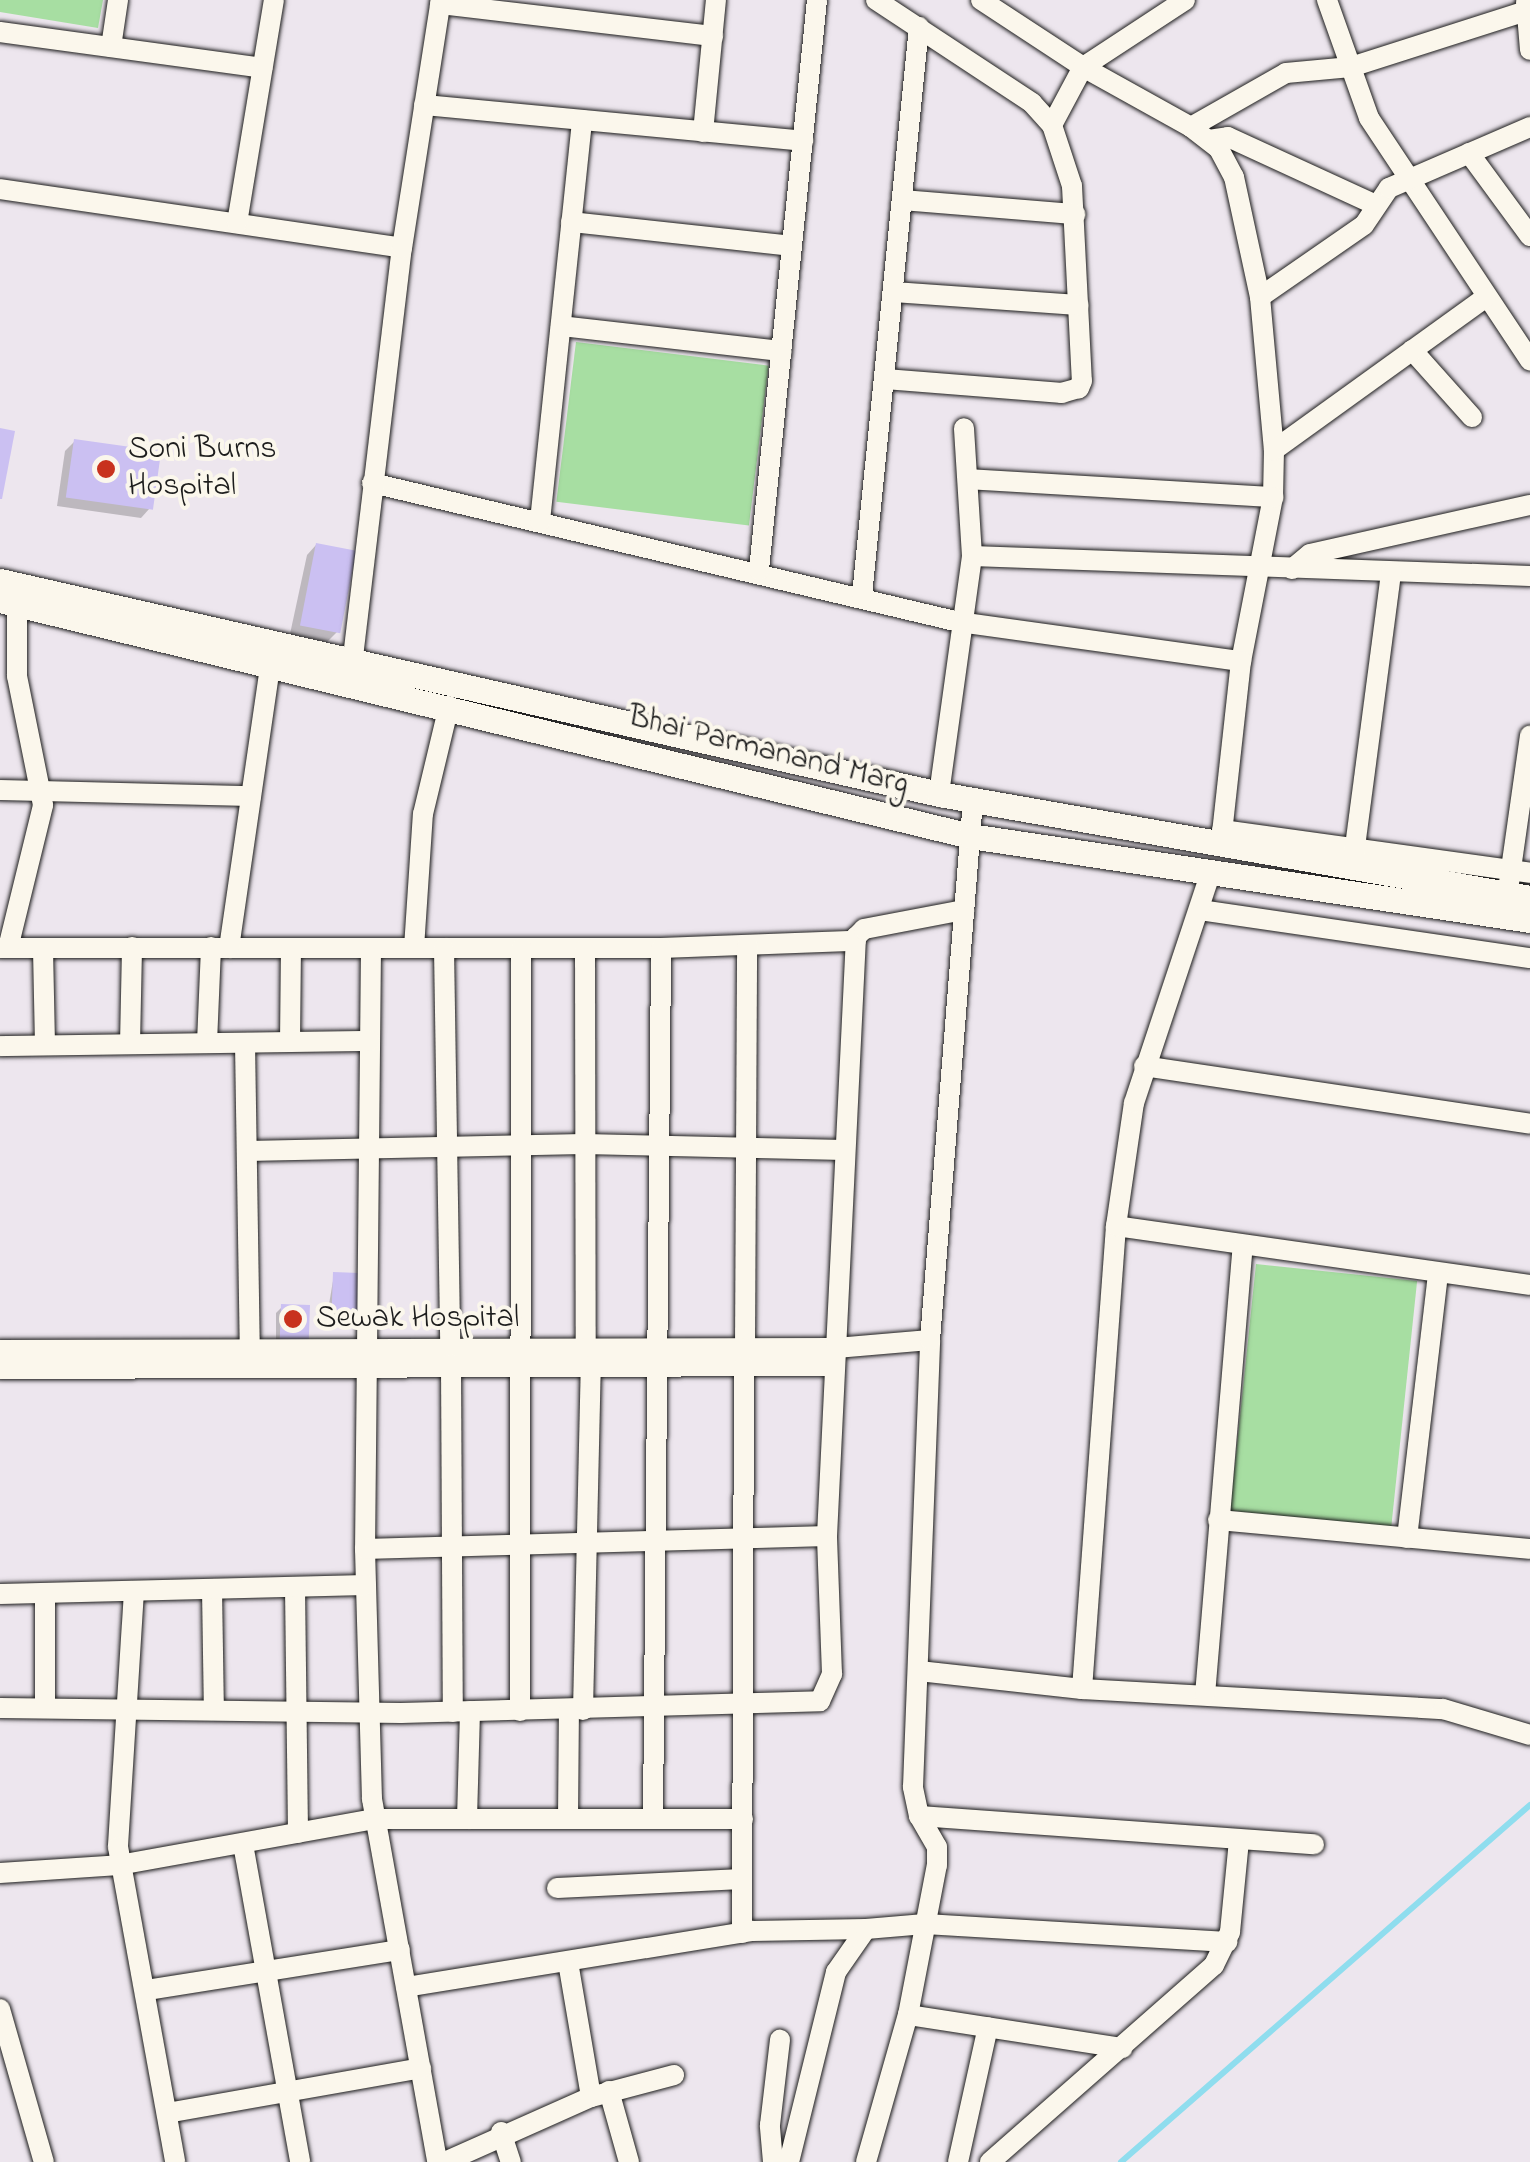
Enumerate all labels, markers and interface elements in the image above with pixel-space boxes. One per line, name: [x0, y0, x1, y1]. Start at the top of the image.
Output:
place label: Soni Burns Hospital: [128, 432, 276, 507]
marker: Soni Burns Hospital: [93, 456, 119, 482]
street label: Bhai Parmanand Marg: [624, 699, 912, 805]
place label: Sewak Hospital: [316, 1300, 519, 1338]
marker: Sewak Hospital: [280, 1306, 306, 1332]

